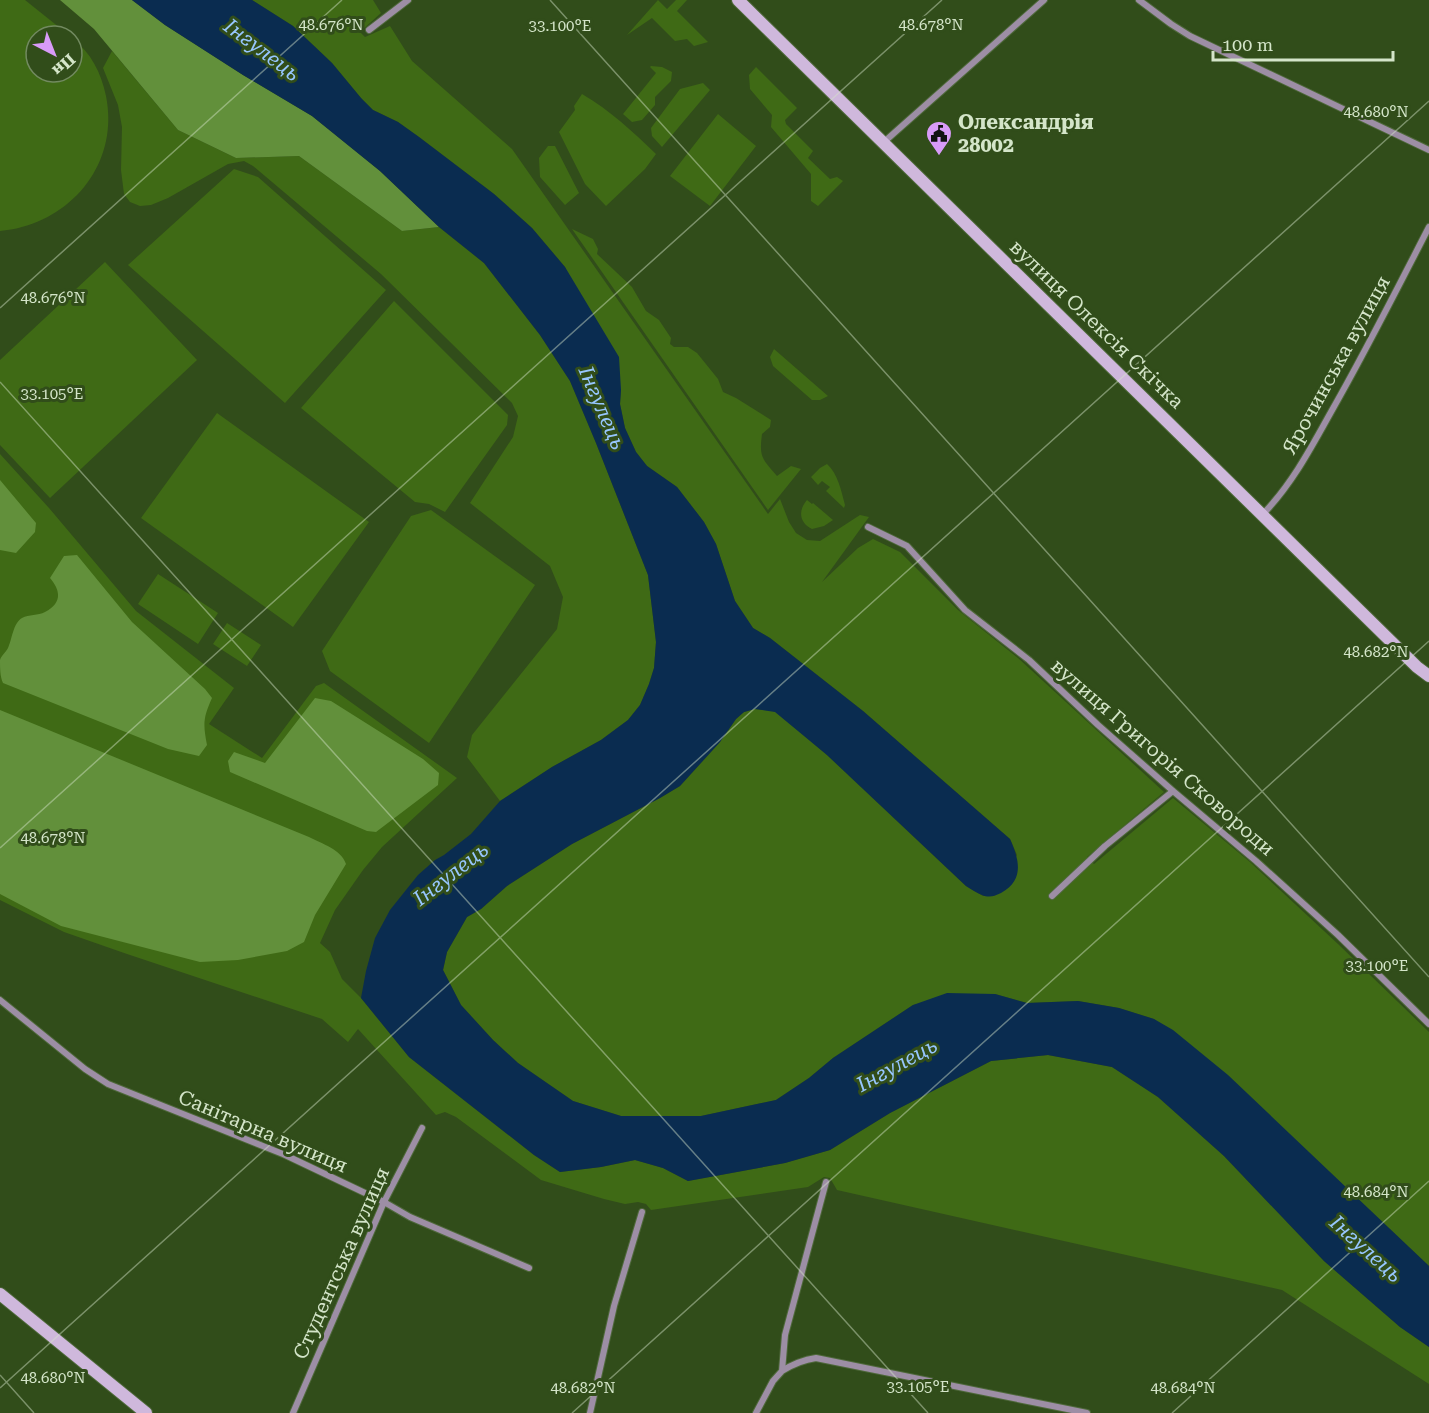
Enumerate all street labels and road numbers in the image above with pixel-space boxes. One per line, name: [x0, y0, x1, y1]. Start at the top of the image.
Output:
street label: вулиця Олексія Скічка: [1005, 235, 1189, 413]
street label: Ярочинська вулиця: [1277, 272, 1395, 458]
street label: вулиця Григорія Сковороди: [1046, 653, 1280, 861]
street label: Санітарна вулиця: [175, 1085, 351, 1177]
street label: Студентська вулиця: [288, 1163, 394, 1363]

